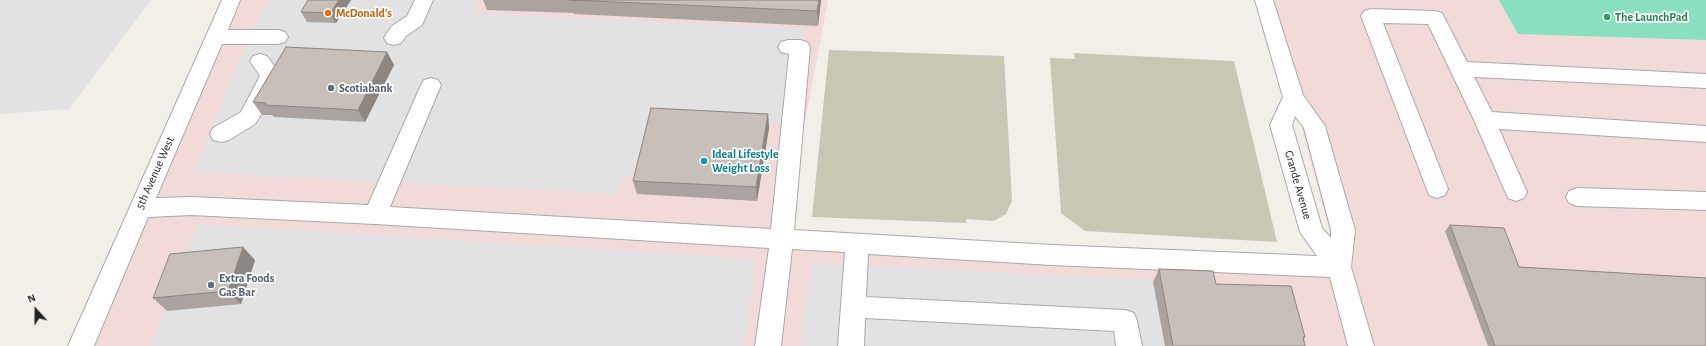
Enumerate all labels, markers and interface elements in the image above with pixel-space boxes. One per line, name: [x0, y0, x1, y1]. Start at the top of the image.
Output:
place label: McDonald's: [336, 6, 392, 20]
marker: McDonald's: [323, 8, 333, 18]
place label: The LaunchPad: [1615, 10, 1688, 24]
marker: The LaunchPad: [1602, 12, 1612, 22]
place label: Scotiabank: [339, 81, 393, 95]
marker: Scotiabank: [326, 83, 336, 93]
street label: 5th Avenue West: [133, 134, 177, 212]
place label: Ideal Lifestyle Weight Loss: [712, 147, 779, 175]
street label: Grande Avenue: [1281, 149, 1315, 221]
marker: Ideal Lifestyle Weight Loss: [699, 156, 709, 166]
place label: Extra Foods Gas Bar: [219, 271, 274, 299]
marker: Extra Foods Gas Bar: [206, 280, 216, 290]
north arrow: [16, 290, 56, 330]
text: N: [26, 292, 37, 305]

